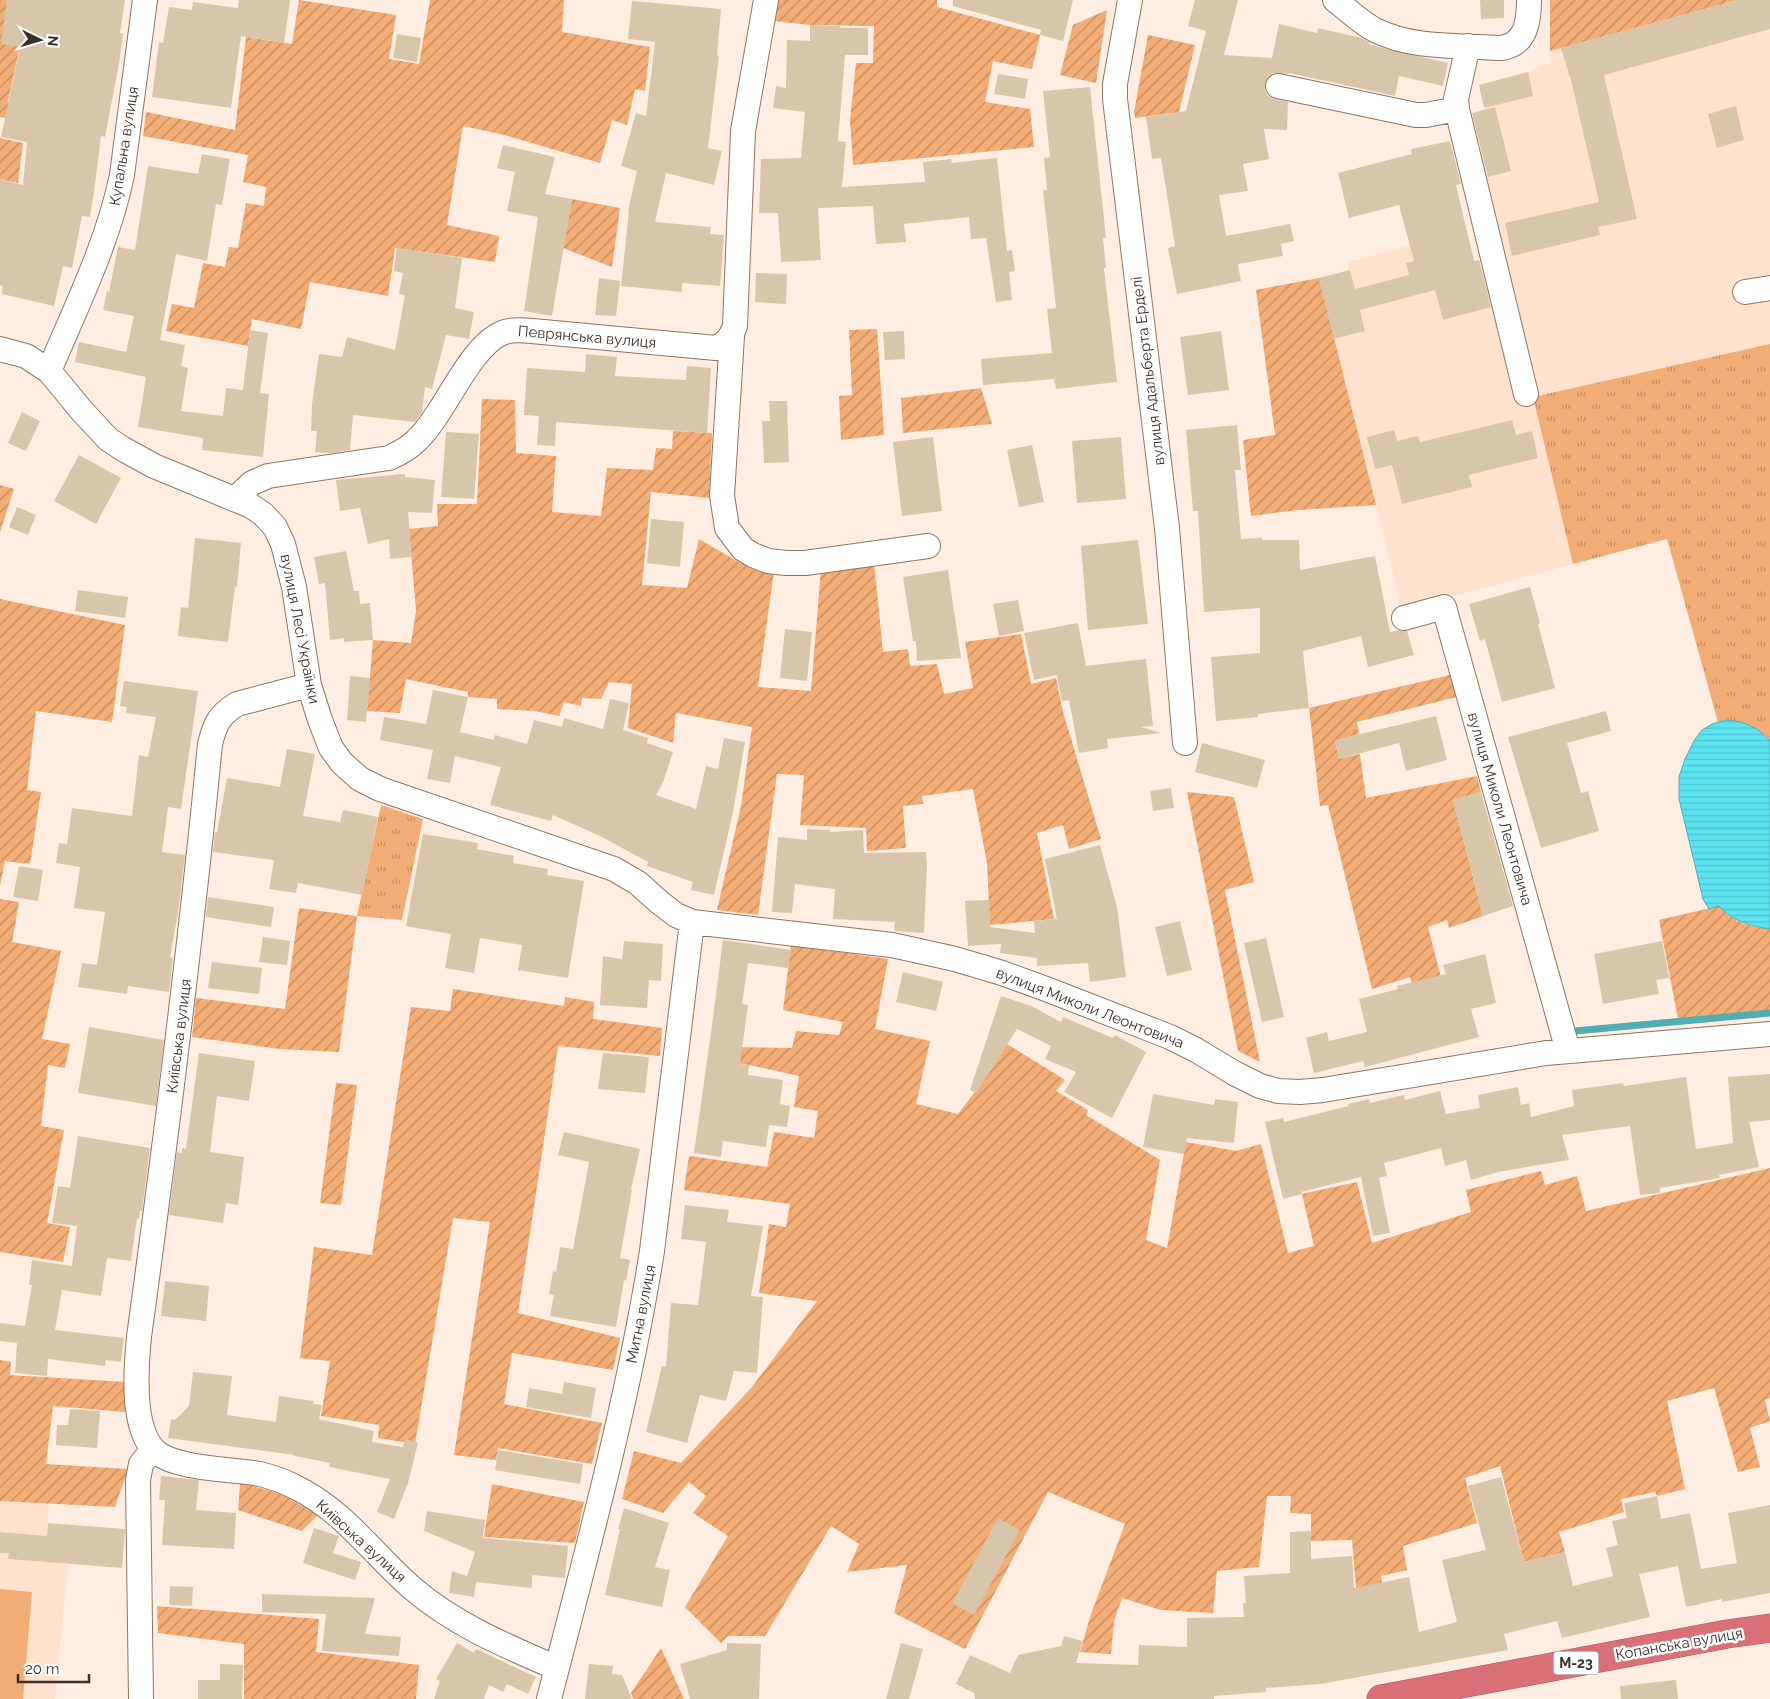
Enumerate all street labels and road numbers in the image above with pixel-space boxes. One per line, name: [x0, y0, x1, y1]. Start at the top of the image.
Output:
street label: Купальна вулиця: [106, 85, 142, 207]
street label: вулиця Адальберта Ерделі: [1127, 276, 1169, 466]
street label: Певрянська вулиця: [517, 322, 657, 352]
street label: вулиця Лесі Українки: [277, 553, 323, 705]
street label: вулиця Миколи Леонтовича: [1464, 710, 1536, 908]
street label: вулиця Миколи Леонтовича: [993, 964, 1187, 1052]
street label: Київська вулиця: [163, 978, 195, 1094]
street label: Митна вулиця: [623, 1263, 659, 1365]
street label: Київська вулиця: [312, 1496, 410, 1586]
street label: Копанська вулиця: [1614, 1624, 1744, 1664]
road number: М-23: [1554, 1652, 1598, 1675]

